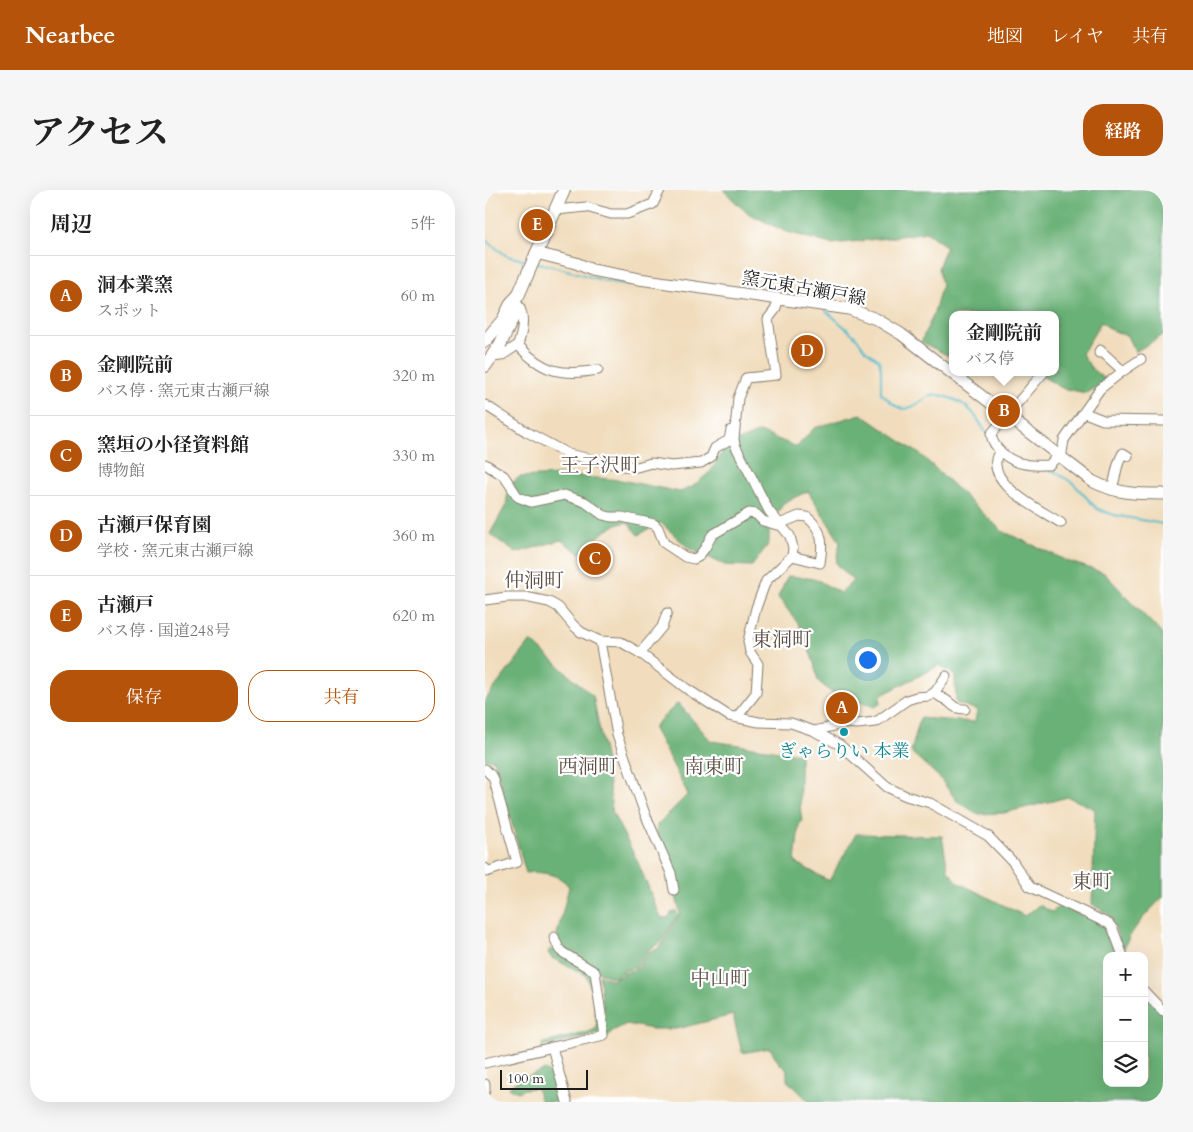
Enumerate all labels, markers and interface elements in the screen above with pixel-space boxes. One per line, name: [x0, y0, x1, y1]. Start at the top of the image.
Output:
text: Nearbee: [25, 19, 115, 52]
text: 地図: [987, 24, 1023, 49]
text: レイヤ: [1051, 24, 1104, 49]
text: 共有: [1132, 24, 1168, 49]
button: 経路: [1083, 104, 1163, 156]
text: アクセス: [30, 109, 169, 157]
pin: E: [521, 206, 553, 244]
text: 周辺: [50, 210, 92, 239]
text: 5件: [411, 213, 435, 235]
street label: 窯元東古瀬戸線: [740, 265, 868, 312]
text: 洞本業窯: [97, 272, 173, 298]
text: A: [60, 285, 72, 307]
text: 60 m: [401, 285, 435, 307]
text: スポット: [97, 300, 161, 322]
popup: [949, 311, 1059, 376]
text: 金剛院前: [966, 320, 1042, 346]
pin: D: [791, 332, 823, 370]
text: バス停: [966, 348, 1014, 370]
text: 金剛院前: [97, 352, 173, 378]
text: B: [60, 365, 72, 387]
text: 320 m: [393, 365, 435, 387]
text: バス停 · 窯元東古瀬戸線: [97, 380, 270, 402]
pin: B: [988, 392, 1020, 430]
text: 窯垣の小径資料館: [97, 432, 249, 458]
text: C: [60, 445, 72, 467]
text: 330 m: [393, 445, 435, 467]
district label: 王子沢町: [560, 452, 640, 479]
text: 博物館: [97, 460, 145, 482]
text: 古瀬戸保育園: [97, 512, 211, 538]
text: D: [59, 525, 73, 547]
text: 360 m: [393, 525, 435, 547]
text: 学校 · 窯元東古瀬戸線: [97, 540, 254, 562]
pin: C: [579, 540, 611, 578]
district label: 仲洞町: [504, 567, 564, 594]
text: 古瀬戸: [97, 592, 154, 618]
text: E: [61, 605, 71, 627]
text: 620 m: [393, 605, 435, 627]
text: バス停 · 国道248号: [97, 620, 230, 642]
district label: 東洞町: [752, 626, 812, 653]
your location: [855, 647, 881, 673]
button: 保存: [50, 670, 238, 722]
button: 共有: [248, 670, 435, 722]
pin: A: [826, 689, 858, 727]
marker: ぎゃらりい 本業: [838, 726, 850, 738]
place label: ぎゃらりい 本業: [779, 739, 909, 764]
district label: 西洞町: [558, 753, 618, 780]
district label: 南東町: [684, 753, 744, 780]
district label: 東町: [1072, 868, 1112, 895]
map controls: [1103, 952, 1148, 1087]
button: +: [1103, 952, 1148, 997]
district label: 中山町: [690, 965, 750, 992]
button: −: [1103, 997, 1148, 1042]
button: layers: [1103, 1042, 1148, 1087]
scale bar: [500, 1067, 587, 1090]
text: 100 m: [507, 1069, 544, 1088]

